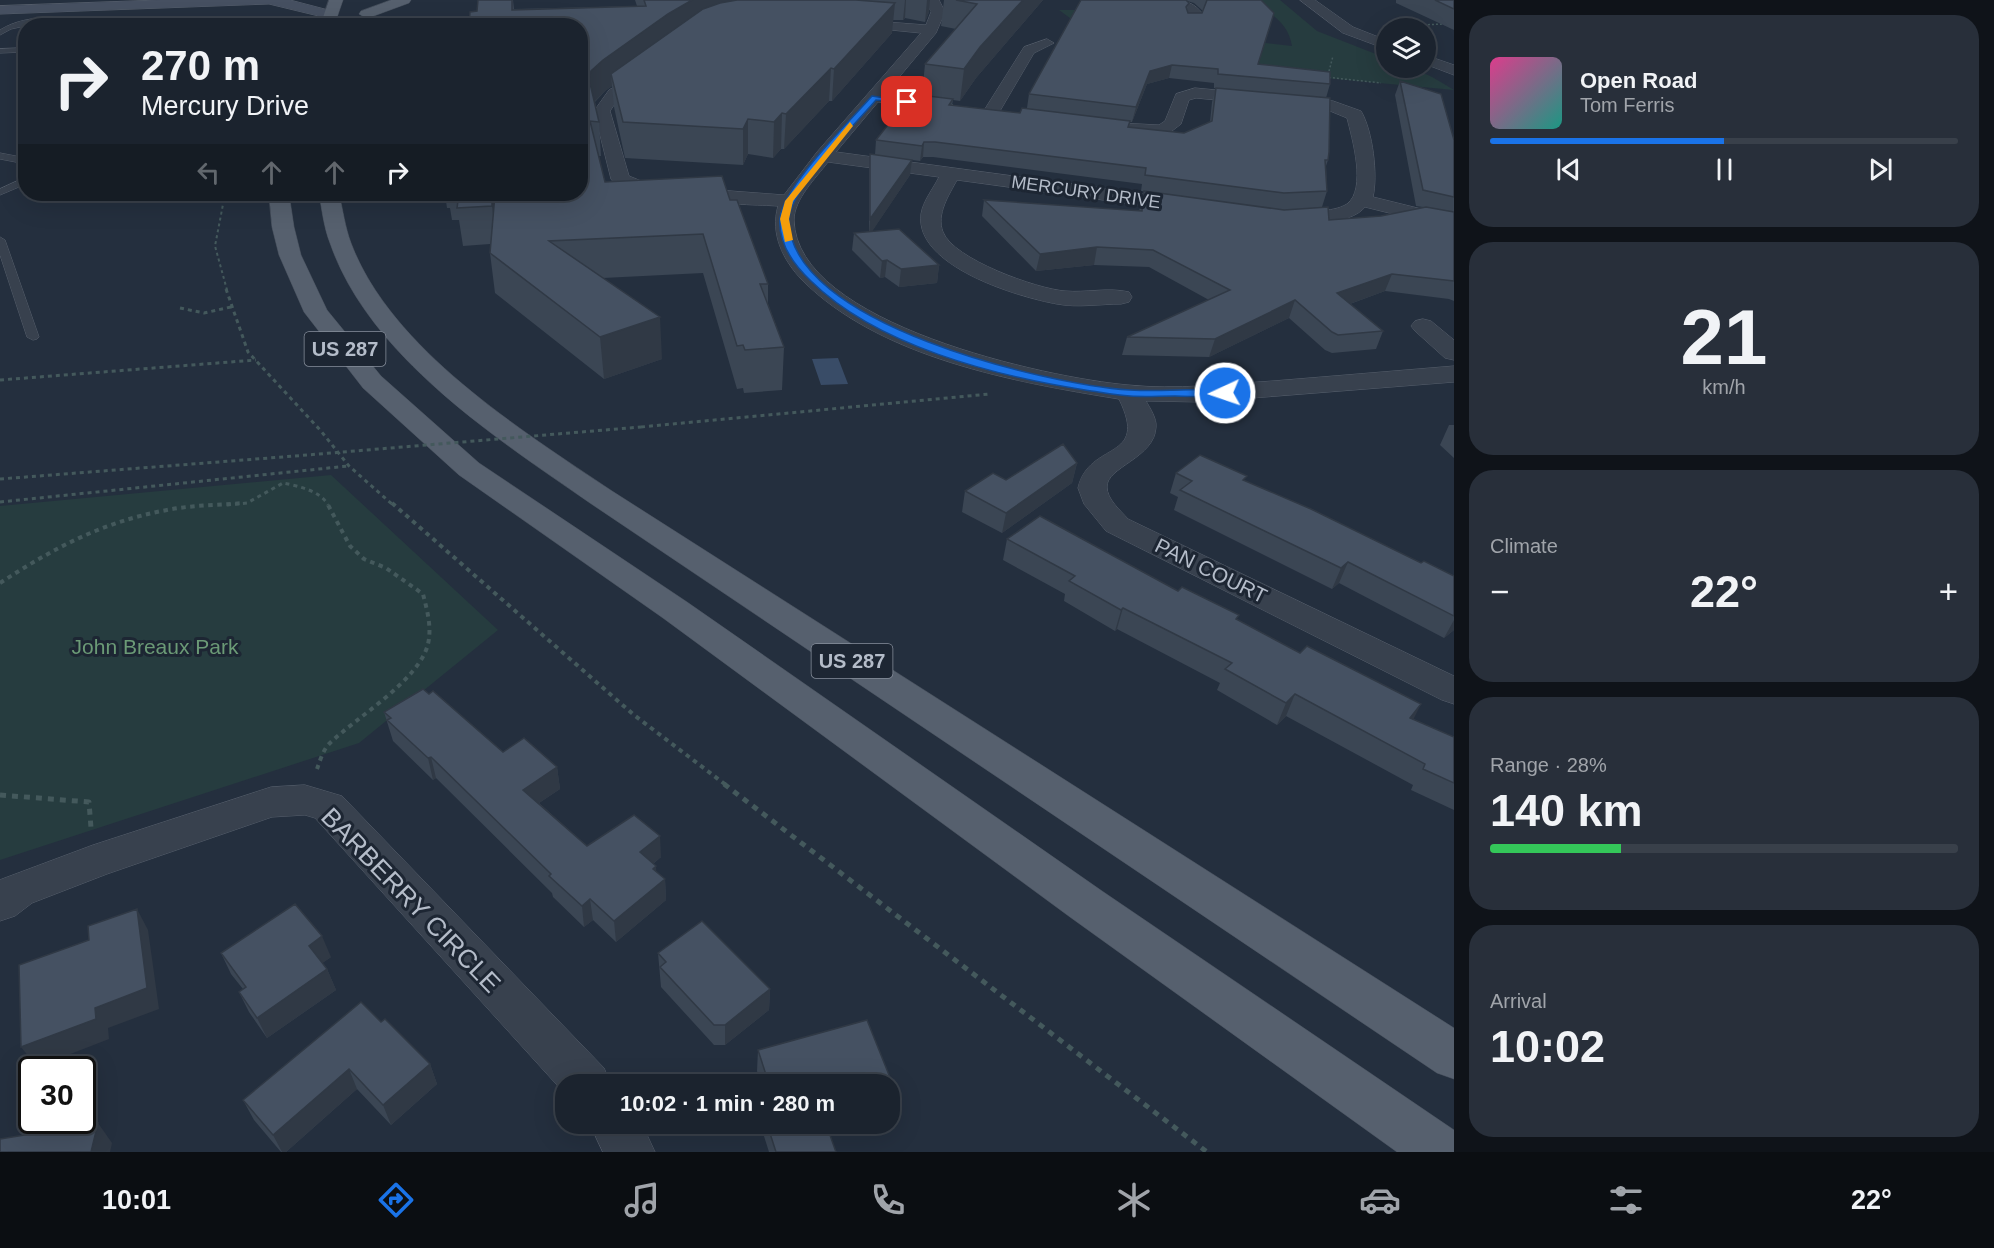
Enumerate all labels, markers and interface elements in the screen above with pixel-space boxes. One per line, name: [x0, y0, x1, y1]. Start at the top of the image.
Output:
map controls: [1376, 18, 1436, 78]
button: layers: [1376, 18, 1436, 78]
icon: right: [42, 42, 120, 120]
text: 270 m: [141, 42, 260, 89]
text: Open Road: [1580, 68, 1697, 93]
pin: [881, 76, 932, 127]
icon: arrive: [890, 85, 923, 118]
text: Mercury Drive: [141, 91, 309, 121]
text: Tom Ferris: [1580, 94, 1674, 116]
icon: previous: [1552, 153, 1585, 186]
icon: pause: [1708, 153, 1741, 186]
icon: next: [1864, 153, 1897, 186]
icon: left: [192, 156, 225, 189]
icon: ahead: [255, 156, 288, 189]
icon: ahead: [318, 156, 351, 189]
icon: right: [381, 156, 414, 189]
street label: MERCURY DRIVE: [1010, 172, 1162, 212]
text: 21: [1681, 293, 1767, 381]
road number: US 287: [304, 332, 386, 366]
position arrow: [1193, 361, 1257, 425]
text: km/h: [1702, 376, 1746, 398]
street label: PAN COURT: [1151, 534, 1271, 608]
text: Climate: [1490, 535, 1558, 557]
text: 22°: [1690, 566, 1758, 617]
text: −: [1490, 573, 1509, 610]
text: +: [1939, 573, 1958, 610]
park label: John Breaux Park: [72, 635, 239, 658]
road number: US 287: [812, 644, 892, 678]
text: Range · 28%: [1490, 754, 1607, 776]
text: 140 km: [1490, 785, 1643, 836]
street label: BARBERRY CIRCLE: [315, 802, 507, 998]
text: Arrival: [1490, 990, 1547, 1012]
text: 10:02: [1490, 1021, 1605, 1072]
speed limit sign: 30: [18, 1056, 96, 1134]
text: 10:02 · 1 min · 280 m: [620, 1091, 835, 1116]
icon: directions: [375, 1179, 417, 1221]
icon: music: [621, 1179, 663, 1221]
icon: phone: [867, 1179, 909, 1221]
icon: climate: [1113, 1179, 1155, 1221]
icon: car: [1359, 1179, 1401, 1221]
icon: filters: [1605, 1179, 1647, 1221]
text: 10:01: [102, 1185, 171, 1215]
text: 22°: [1851, 1185, 1892, 1215]

